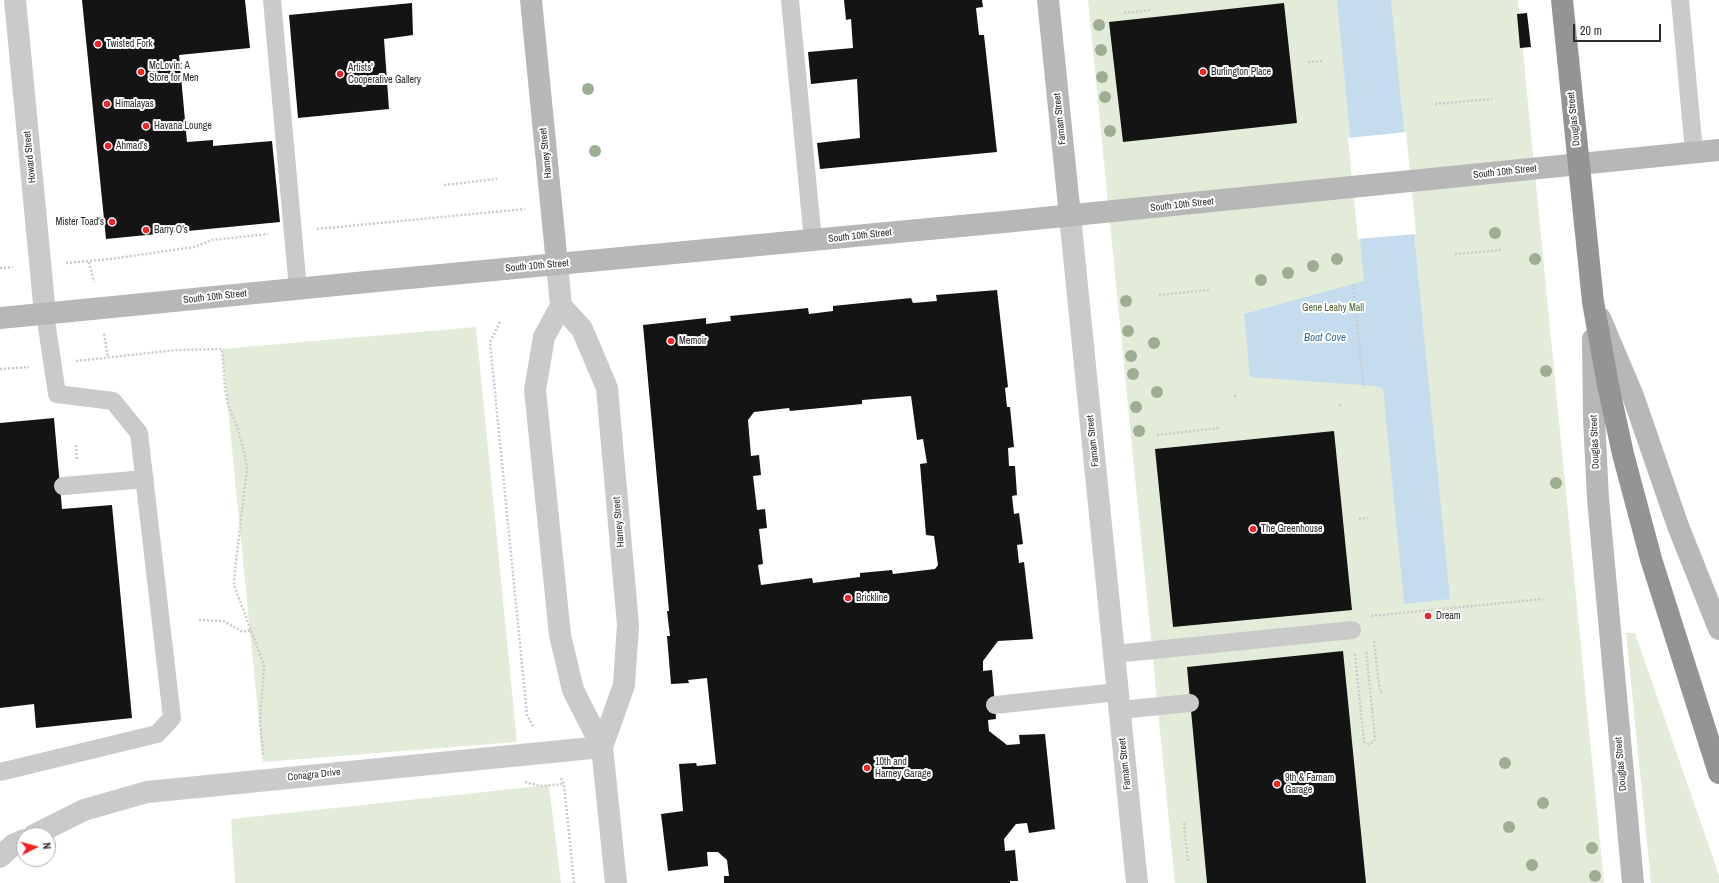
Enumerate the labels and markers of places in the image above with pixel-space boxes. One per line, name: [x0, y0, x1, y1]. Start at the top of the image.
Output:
place label: Twisted Fork: [106, 38, 153, 50]
marker: Twisted Fork: [93, 39, 103, 49]
place label: McLovin: A Store for Men: [149, 60, 199, 84]
place label: Artists' Cooperative Gallery: [348, 62, 421, 86]
place label: Burlington Place: [1211, 66, 1271, 78]
marker: McLovin: A Store for Men: [136, 67, 146, 77]
marker: Burlington Place: [1198, 67, 1208, 77]
marker: Artists' Cooperative Gallery: [335, 69, 345, 79]
place label: Himalayas: [115, 98, 154, 110]
marker: Himalayas: [102, 99, 112, 109]
place label: Havana Lounge: [154, 120, 212, 132]
marker: Havana Lounge: [141, 121, 151, 131]
place label: Ahmad's: [116, 140, 148, 152]
marker: Ahmad's: [103, 141, 113, 151]
place label: Mister Toad's: [55, 216, 104, 228]
marker: Mister Toad's: [107, 217, 117, 227]
place label: Barry O's: [154, 224, 188, 236]
marker: Barry O's: [141, 225, 151, 235]
place label: Memoir: [679, 335, 707, 347]
marker: Memoir: [666, 336, 676, 346]
place label: The Greenhouse: [1261, 523, 1323, 535]
marker: The Greenhouse: [1248, 524, 1258, 534]
place label: Brickline: [856, 592, 888, 604]
marker: Brickline: [843, 593, 853, 603]
place label: Dream: [1436, 610, 1461, 622]
marker: Dream: [1423, 611, 1433, 621]
place label: 10th and Harney Garage: [875, 756, 931, 780]
marker: 10th and Harney Garage: [862, 763, 872, 773]
place label: 9th & Farnam Garage: [1285, 772, 1334, 796]
marker: 9th & Farnam Garage: [1272, 779, 1282, 789]

